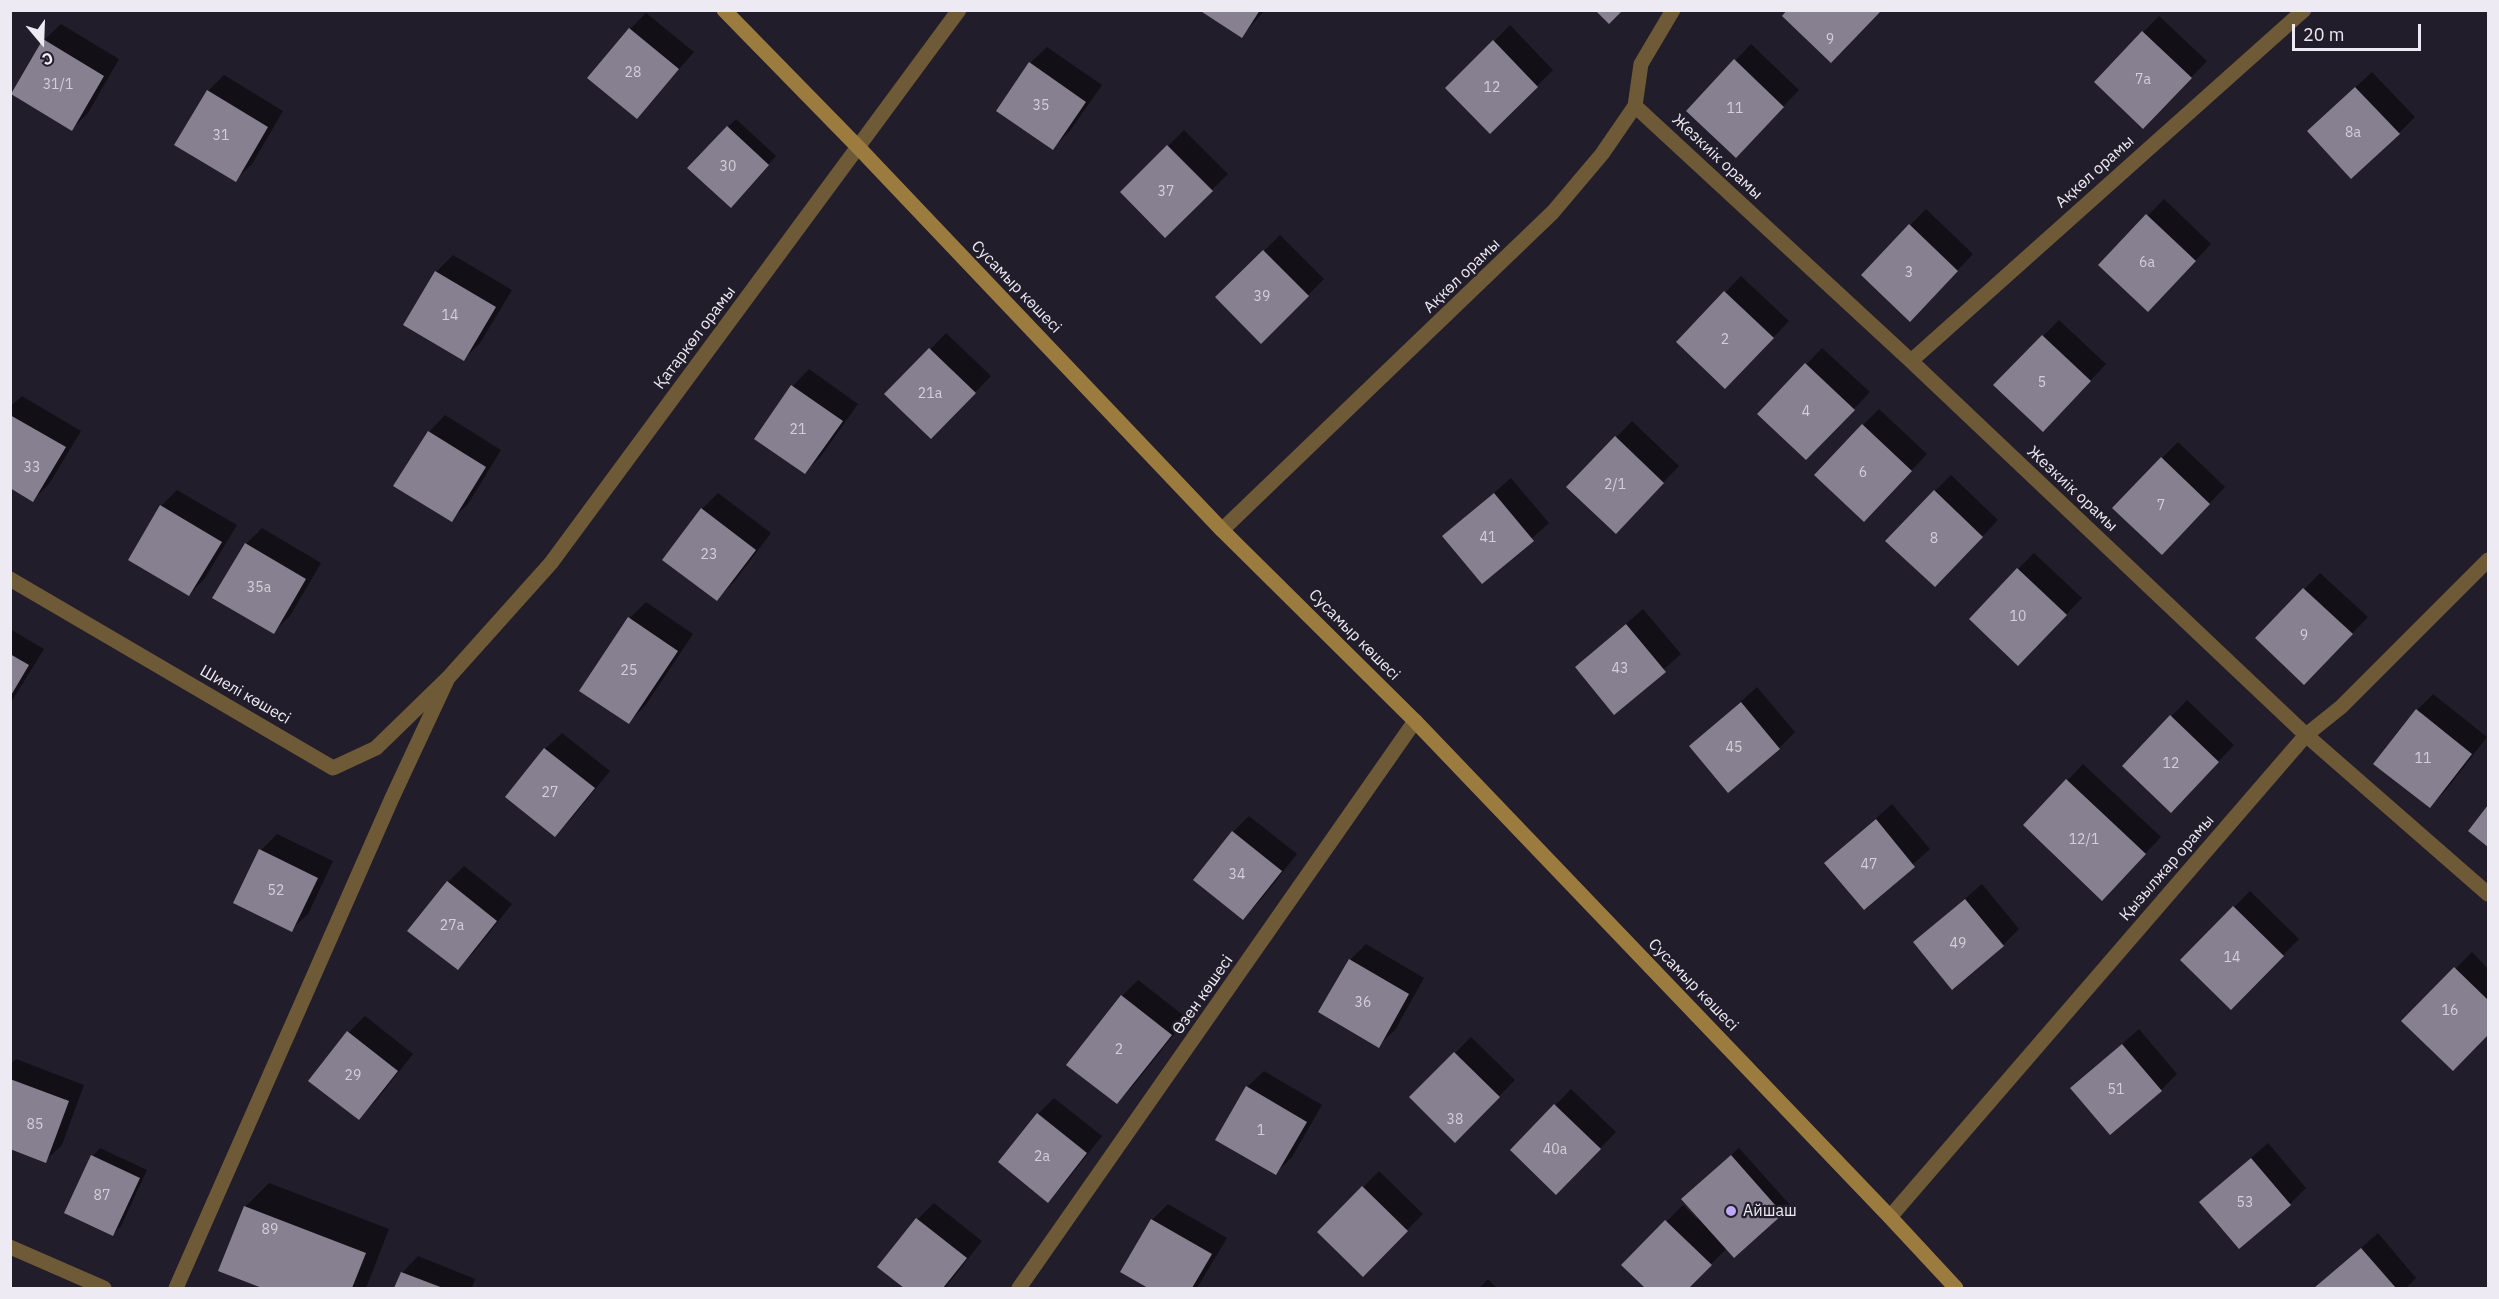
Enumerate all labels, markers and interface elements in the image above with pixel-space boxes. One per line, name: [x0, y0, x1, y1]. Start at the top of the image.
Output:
north arrow: [12, 12, 72, 72]
scale bar: [2295, 12, 2424, 50]
text: 20 m: [2303, 23, 2345, 46]
house number: 9: [1826, 32, 1834, 48]
text: С: [40, 48, 56, 70]
house number: 28: [625, 65, 641, 81]
house number: 7а: [2135, 72, 2151, 88]
house number: 31/1: [43, 77, 73, 93]
house number: 12: [1484, 80, 1500, 96]
house number: 35: [1033, 98, 1049, 114]
house number: 11: [1727, 101, 1743, 117]
street label: Жезкиік орамы: [1668, 110, 1766, 204]
house number: 8а: [2345, 125, 2361, 141]
house number: 31: [213, 128, 229, 144]
street label: Ақкөл орамы: [2052, 132, 2138, 212]
house number: 30: [720, 159, 736, 175]
house number: 37: [1158, 184, 1174, 200]
street label: Ақкөл орамы: [1420, 235, 1504, 317]
street label: Сусамыр көшесі: [967, 237, 1065, 337]
house number: 6а: [2139, 255, 2155, 271]
house number: 3: [1905, 265, 1913, 281]
street label: Қатаркөл орамы: [650, 283, 740, 393]
house number: 39: [1254, 289, 1270, 305]
house number: 14: [442, 308, 458, 324]
house number: 2: [1721, 332, 1729, 348]
house number: 5: [2038, 375, 2046, 391]
house number: 21а: [918, 386, 942, 402]
house number: 4: [1802, 404, 1810, 420]
house number: 21: [790, 422, 806, 438]
street label: Жезкиік орамы: [2023, 442, 2121, 536]
house number: 33: [24, 460, 40, 476]
house number: 6: [1859, 465, 1867, 481]
house number: 2/1: [1604, 477, 1626, 493]
house number: 7: [2157, 498, 2165, 514]
house number: 41: [1480, 530, 1496, 546]
house number: 8: [1930, 531, 1938, 547]
house number: 23: [701, 547, 717, 563]
house number: 35а: [247, 580, 271, 596]
street label: Сусамыр көшесі: [1304, 585, 1404, 685]
house number: 10: [2010, 609, 2026, 625]
house number: 9: [2300, 628, 2308, 644]
street label: Шиелі көшесі: [196, 661, 294, 729]
house number: 43: [1612, 661, 1628, 677]
house number: 25: [621, 663, 637, 679]
house number: 45: [1726, 740, 1742, 756]
house number: 11: [2415, 751, 2431, 767]
house number: 12: [2163, 756, 2179, 772]
house number: 27: [542, 785, 558, 801]
street label: Қызылжар орамы: [2116, 811, 2218, 925]
house number: 12/1: [2069, 832, 2099, 848]
house number: 47: [1861, 857, 1877, 873]
house number: 34: [1229, 867, 1245, 883]
house number: 52: [268, 883, 284, 899]
house number: 27а: [440, 918, 464, 934]
street label: Сусамыр көшесі: [1644, 935, 1742, 1035]
house number: 49: [1950, 936, 1966, 952]
house number: 14: [2224, 950, 2240, 966]
street label: Өзен көшесі: [1169, 952, 1237, 1038]
house number: 36: [1355, 995, 1371, 1011]
house number: 16: [2442, 1003, 2458, 1019]
house number: 2: [1115, 1042, 1123, 1058]
house number: 29: [345, 1068, 361, 1084]
house number: 51: [2108, 1082, 2124, 1098]
house number: 38: [1447, 1112, 1463, 1128]
house number: 85: [27, 1117, 43, 1133]
house number: 1: [1257, 1123, 1265, 1139]
house number: 40а: [1543, 1142, 1567, 1158]
house number: 2а: [1034, 1149, 1050, 1165]
house number: 87: [94, 1188, 110, 1204]
house number: 53: [2237, 1195, 2253, 1211]
place label: Айшаш: [1743, 1201, 1797, 1221]
marker: Айшаш: [1724, 1204, 1738, 1218]
house number: 89: [262, 1222, 278, 1238]

